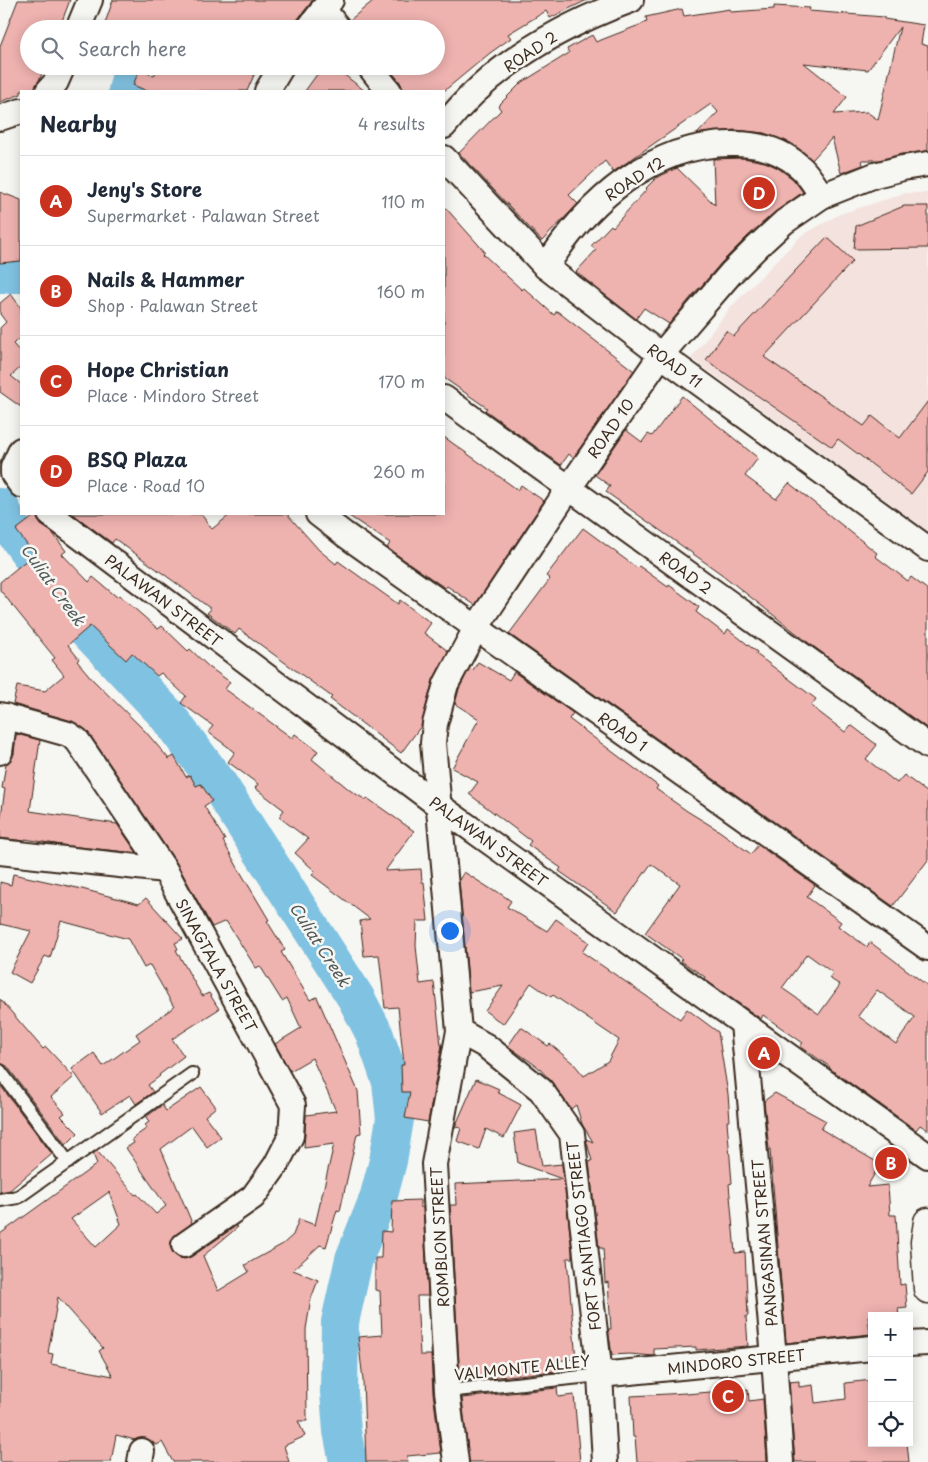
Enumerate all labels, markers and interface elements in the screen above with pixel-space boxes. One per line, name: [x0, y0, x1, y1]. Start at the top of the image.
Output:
search box: [20, 20, 445, 75]
street label: ROAD 2: [499, 25, 561, 77]
icon: search: [38, 34, 66, 62]
text: Search here: [78, 34, 187, 62]
text: Nearby: [40, 107, 117, 139]
text: 4 results: [358, 111, 425, 135]
street label: ROAD 12: [600, 150, 668, 206]
pin: D: [743, 174, 775, 212]
text: Jeny's Store: [87, 175, 202, 203]
text: A: [50, 189, 62, 213]
text: 110 m: [382, 189, 425, 213]
text: Supermarket · Palawan Street: [87, 203, 319, 227]
text: Nails & Hammer: [87, 265, 244, 293]
text: B: [51, 279, 61, 303]
text: 160 m: [377, 279, 425, 303]
text: Shop · Palawan Street: [87, 293, 258, 317]
street label: ROAD 11: [643, 337, 707, 393]
text: Hope Christian: [87, 355, 229, 383]
text: C: [50, 369, 62, 393]
text: 170 m: [379, 369, 425, 393]
text: Place · Mindoro Street: [87, 383, 259, 407]
street label: ROAD 10: [581, 393, 639, 463]
text: BSQ Plaza: [87, 445, 187, 473]
text: D: [50, 459, 62, 483]
text: 260 m: [373, 459, 425, 483]
text: Place · Road 10: [87, 473, 205, 497]
water label: Culiat Creek: [16, 538, 93, 631]
street label: ROAD 2: [655, 545, 717, 599]
street label: PALAWAN STREET: [101, 548, 228, 652]
street label: ROAD 1: [594, 706, 652, 756]
street label: PALAWAN STREET: [425, 790, 554, 892]
street label: SINAGTALA STREET: [171, 894, 264, 1037]
water label: Culiat Creek: [285, 897, 358, 992]
your location: [437, 918, 463, 944]
pin: A: [748, 1034, 780, 1072]
street label: FORT SANTIAGO STREET: [560, 1139, 606, 1332]
pin: B: [875, 1144, 907, 1182]
street label: PANGASINAN STREET: [745, 1158, 783, 1328]
street label: ROMBLON STREET: [424, 1165, 454, 1308]
map controls: [868, 1312, 913, 1447]
button: +: [868, 1312, 913, 1357]
street label: MINDORO STREET: [666, 1342, 807, 1380]
street label: VALMONTE ALLEY: [453, 1348, 591, 1386]
button: −: [868, 1357, 913, 1402]
pin: C: [712, 1377, 744, 1415]
button: locate: [868, 1402, 913, 1447]

